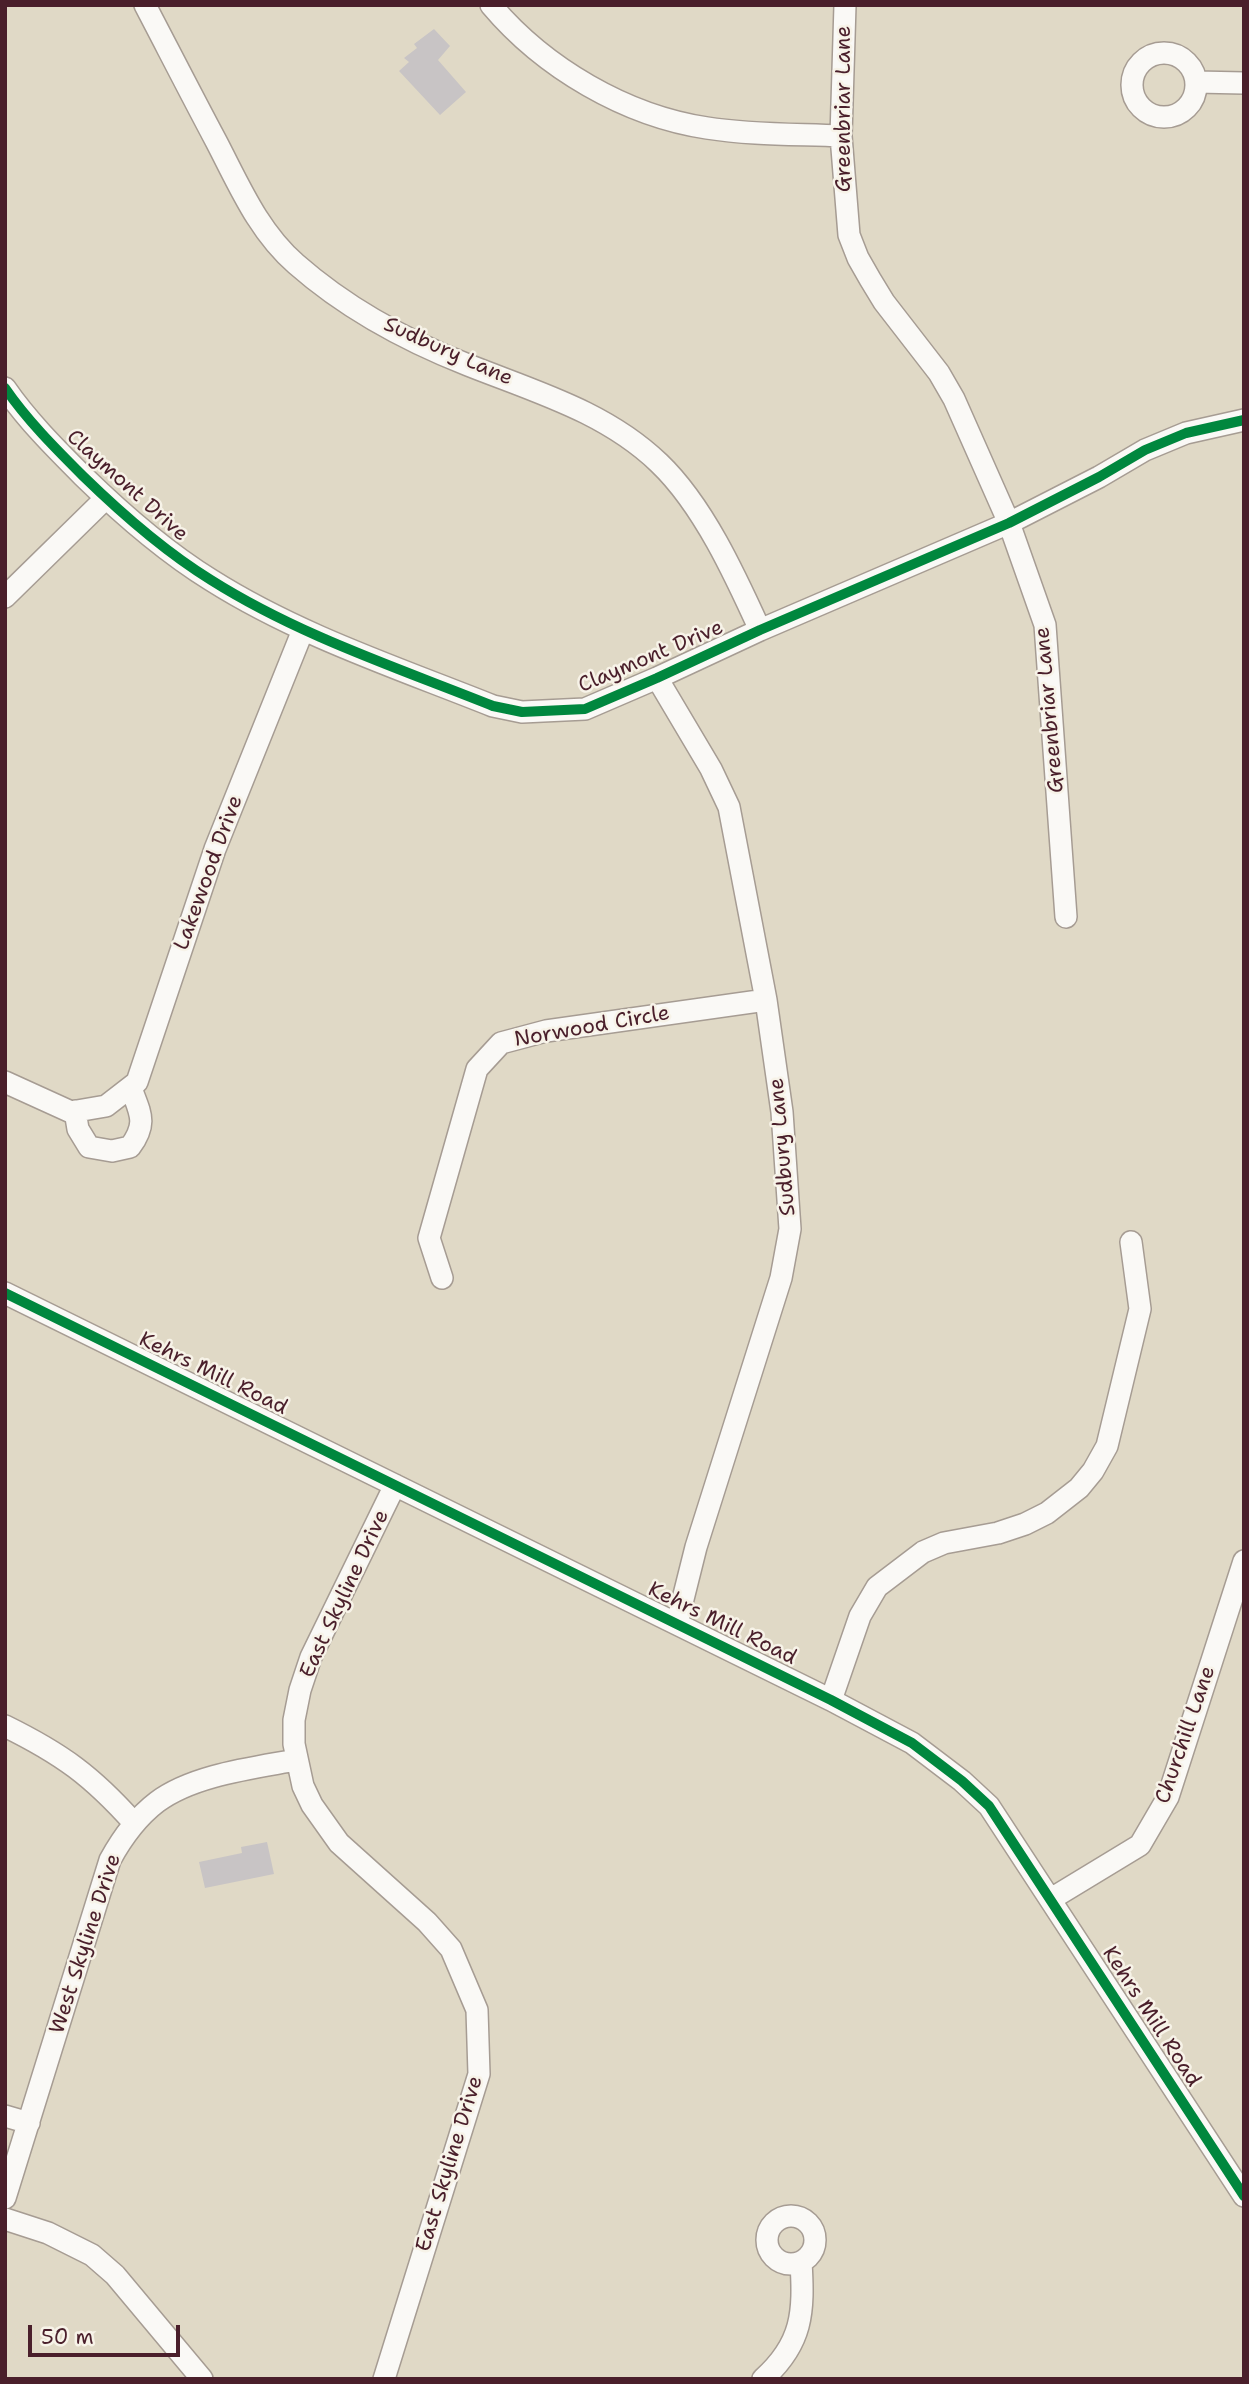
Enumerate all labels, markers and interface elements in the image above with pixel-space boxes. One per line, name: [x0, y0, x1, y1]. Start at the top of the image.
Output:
street label: Greenbriar Lane: [832, 26, 858, 192]
street label: Sudbury Lane: [380, 312, 516, 392]
street label: Claymont Drive: [61, 425, 193, 547]
street label: Claymont Drive: [575, 615, 727, 699]
street label: Greenbriar Lane: [1030, 626, 1070, 794]
street label: Lakewood Drive: [169, 792, 249, 954]
street label: Norwood Circle: [512, 1001, 672, 1053]
street label: Sudbury Lane: [764, 1077, 802, 1217]
street label: Kehrs Mill Road: [135, 1327, 291, 1421]
street label: East Skyline Drive: [295, 1506, 395, 1682]
street label: Kehrs Mill Road: [644, 1577, 800, 1671]
street label: Churchill Lane: [1151, 1663, 1221, 1807]
street label: West Skyline Drive: [45, 1851, 127, 2037]
street label: Kehrs Mill Road: [1096, 1942, 1206, 2092]
street label: East Skyline Drive: [411, 2073, 489, 2255]
scale bar: [32, 2310, 184, 2354]
text: 50 m: [41, 2323, 94, 2351]

